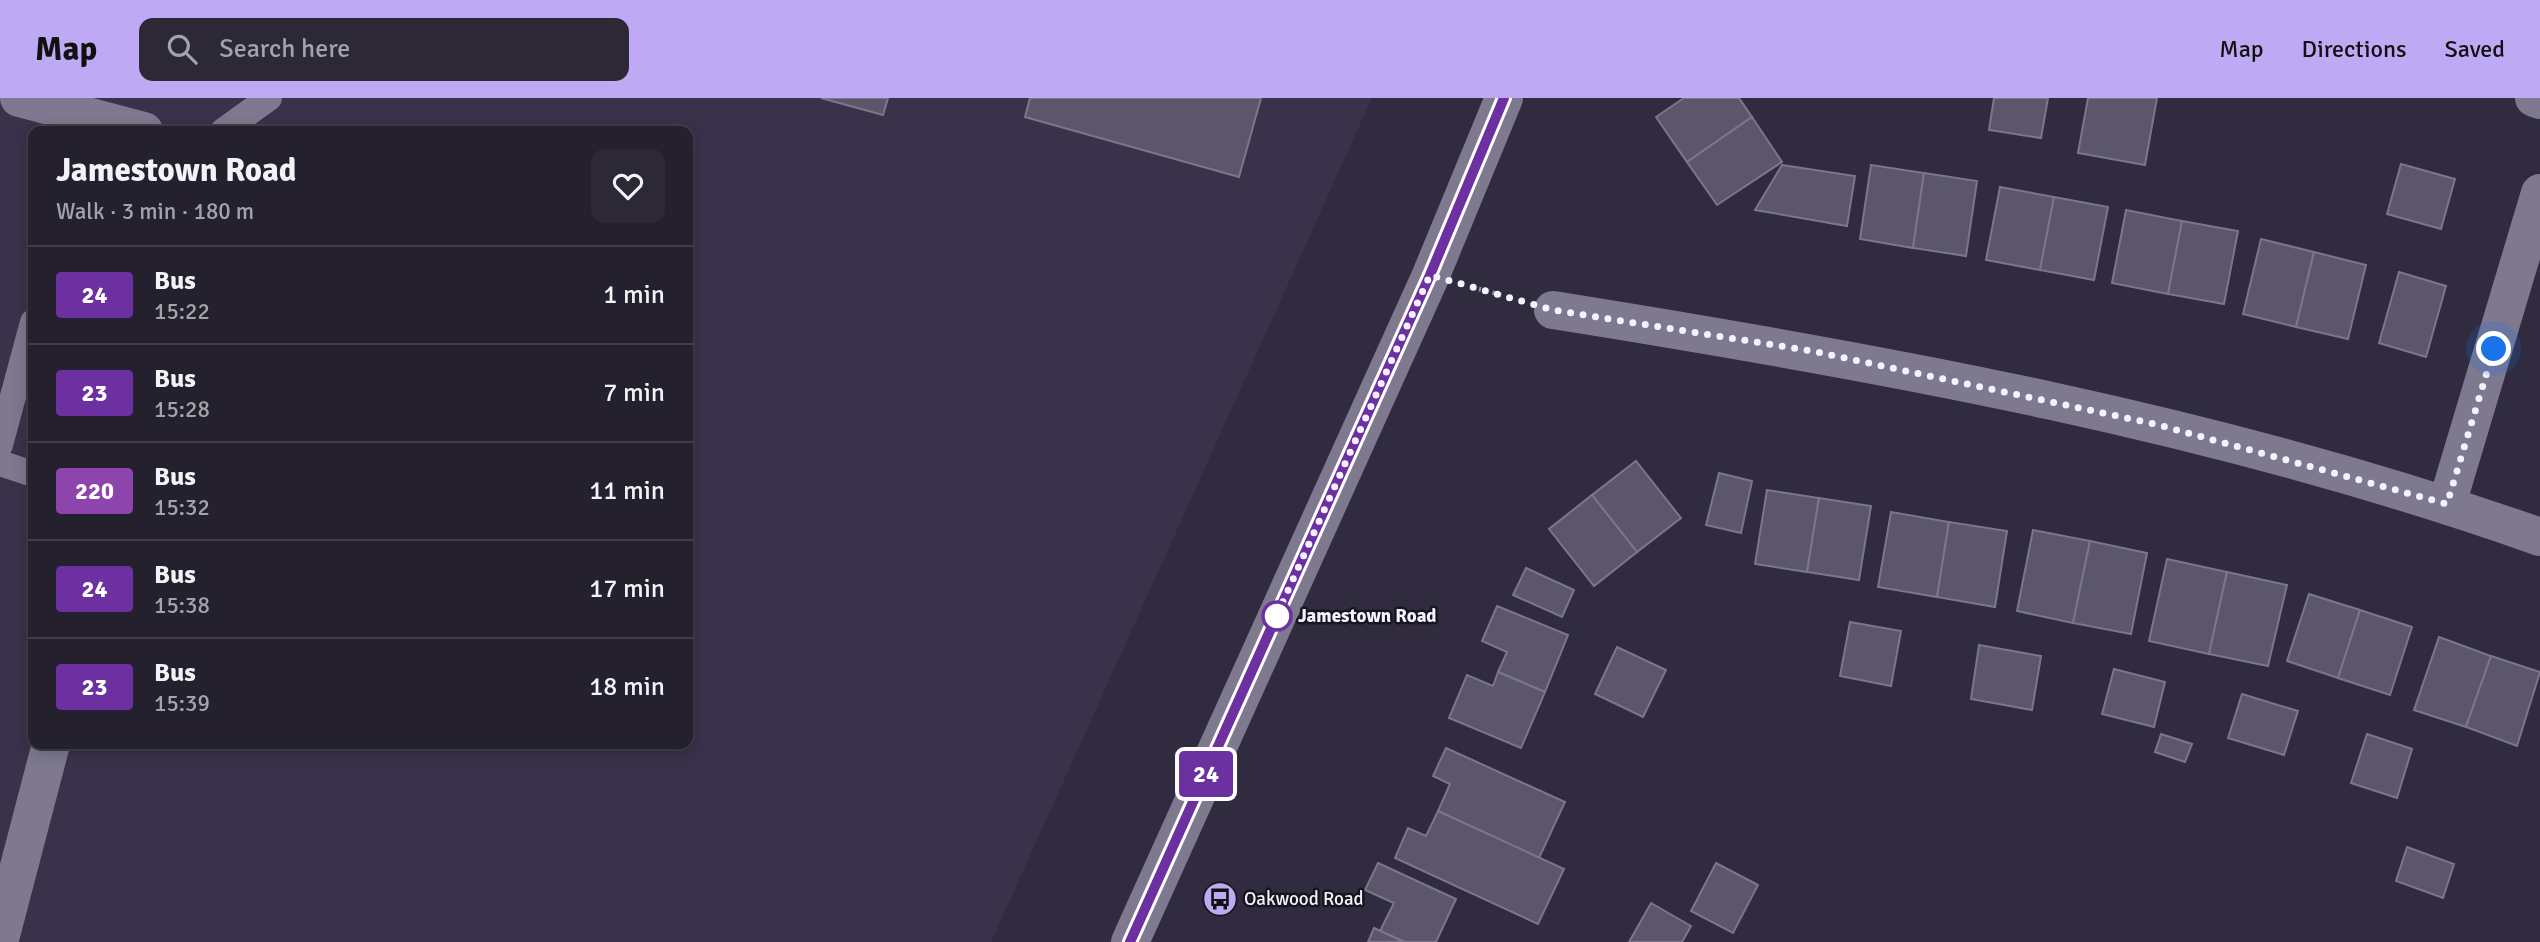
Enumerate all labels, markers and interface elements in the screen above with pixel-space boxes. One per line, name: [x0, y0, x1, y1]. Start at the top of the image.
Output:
search box: [139, 18, 629, 81]
text: Map: [35, 29, 97, 70]
icon: search: [163, 30, 201, 68]
text: Search here: [219, 33, 350, 65]
text: Map: [2219, 34, 2264, 64]
text: Directions: [2302, 34, 2407, 64]
text: Saved: [2445, 34, 2505, 64]
button: heart: [591, 149, 665, 223]
text: Jamestown Road: [56, 150, 297, 191]
text: Walk · 3 min · 180 m: [56, 197, 254, 226]
text: Bus: [154, 265, 196, 297]
text: 1 min: [603, 279, 665, 311]
text: 24: [82, 280, 107, 310]
text: 15:22: [154, 297, 210, 326]
your location: [2476, 331, 2511, 366]
text: Bus: [154, 363, 196, 395]
text: 7 min: [603, 377, 665, 409]
text: 23: [82, 378, 107, 408]
text: 15:28: [154, 395, 210, 424]
text: Bus: [154, 461, 196, 493]
text: 11 min: [589, 475, 665, 507]
text: 220: [75, 476, 114, 506]
text: 15:32: [154, 493, 210, 522]
text: Bus: [154, 559, 196, 591]
text: 17 min: [589, 573, 665, 605]
text: 24: [82, 574, 107, 604]
text: 15:38: [154, 591, 210, 620]
marker: Jamestown Road: [1262, 601, 1292, 631]
place label: Jamestown Road: [1298, 604, 1437, 628]
text: Bus: [154, 657, 196, 689]
text: 18 min: [589, 671, 665, 703]
text: 23: [82, 672, 107, 702]
text: 15:39: [154, 689, 210, 718]
line badge: 24: [1174, 751, 1238, 797]
text: 24: [1193, 759, 1219, 789]
bus stop icon: Oakwood Road: [1201, 880, 1239, 918]
place label: Oakwood Road: [1244, 887, 1364, 911]

